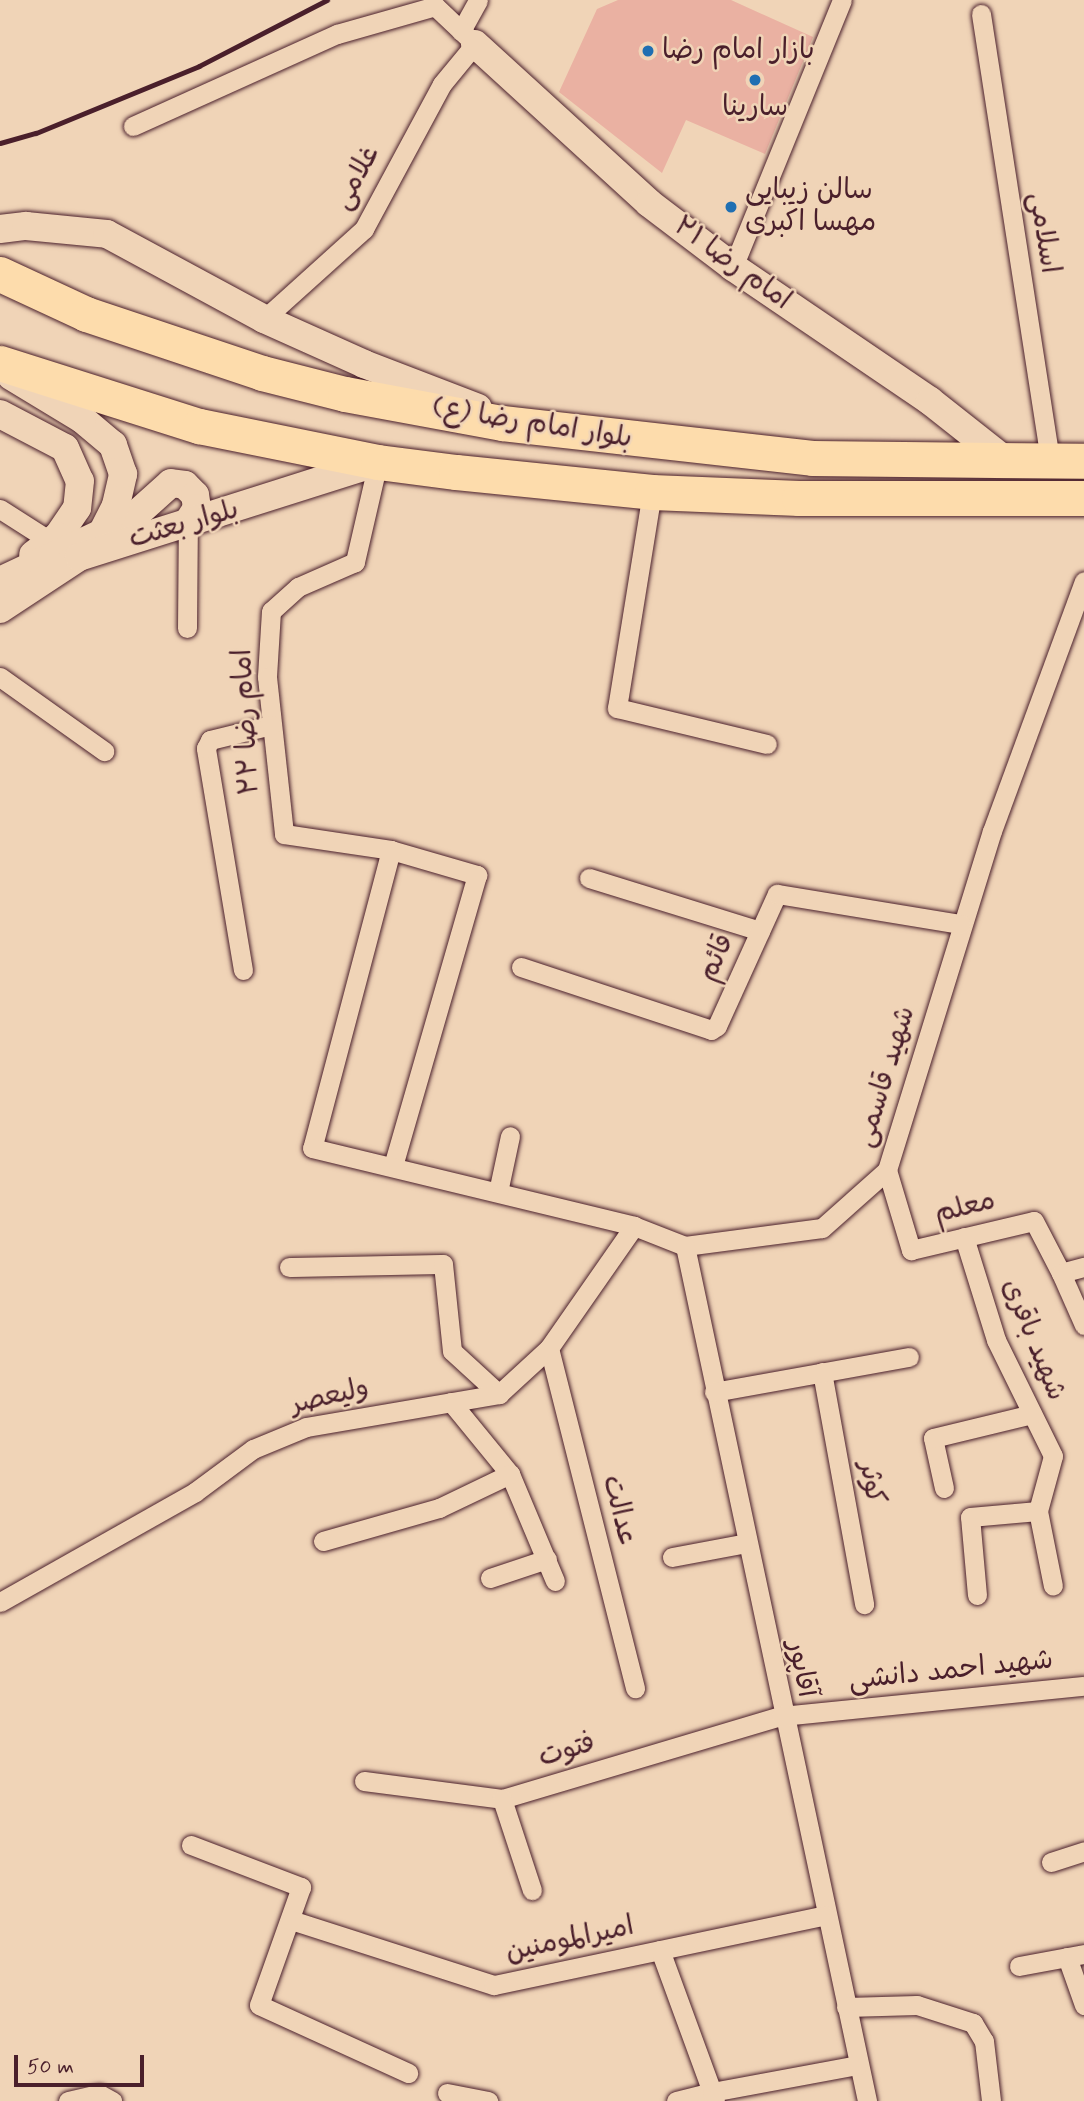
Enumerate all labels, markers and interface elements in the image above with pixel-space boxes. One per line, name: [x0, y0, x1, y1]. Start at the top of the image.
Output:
place label: بازار امام رضا: [662, 34, 815, 68]
marker: بازار امام رضا: [640, 43, 656, 59]
marker: سارینا: [747, 72, 763, 88]
place label: سارینا: [722, 91, 788, 125]
street label: غلامی: [326, 140, 388, 216]
place label: سالن زیبایی مهسا اکبری: [745, 174, 876, 240]
street label: اسلامی: [1020, 190, 1066, 276]
marker: سالن زیبایی مهسا اکبری: [723, 199, 739, 215]
street label: امام رضا ۲۱: [666, 210, 798, 318]
street label: بلوار امام رضا (ع): [429, 392, 635, 456]
street label: بلوار بعثت: [125, 493, 243, 557]
street label: امام رضا ۲۲: [226, 648, 268, 796]
street label: قائم: [692, 929, 742, 987]
street label: شهید قاسمی: [849, 1002, 923, 1152]
street label: معلم: [931, 1184, 999, 1232]
street label: شهید باقری: [993, 1274, 1073, 1406]
street label: ولیعصر: [288, 1372, 372, 1422]
street label: کوثر: [851, 1459, 891, 1507]
street label: عدالت: [594, 1472, 644, 1550]
street label: آقاپور: [779, 1638, 823, 1700]
street label: شهید احمد دانشی: [847, 1644, 1055, 1698]
street label: فتوت: [535, 1727, 599, 1775]
street label: اميرالمومنين: [503, 1910, 637, 1970]
scale bar: [18, 2042, 147, 2086]
text: 50 m: [27, 2053, 74, 2081]

